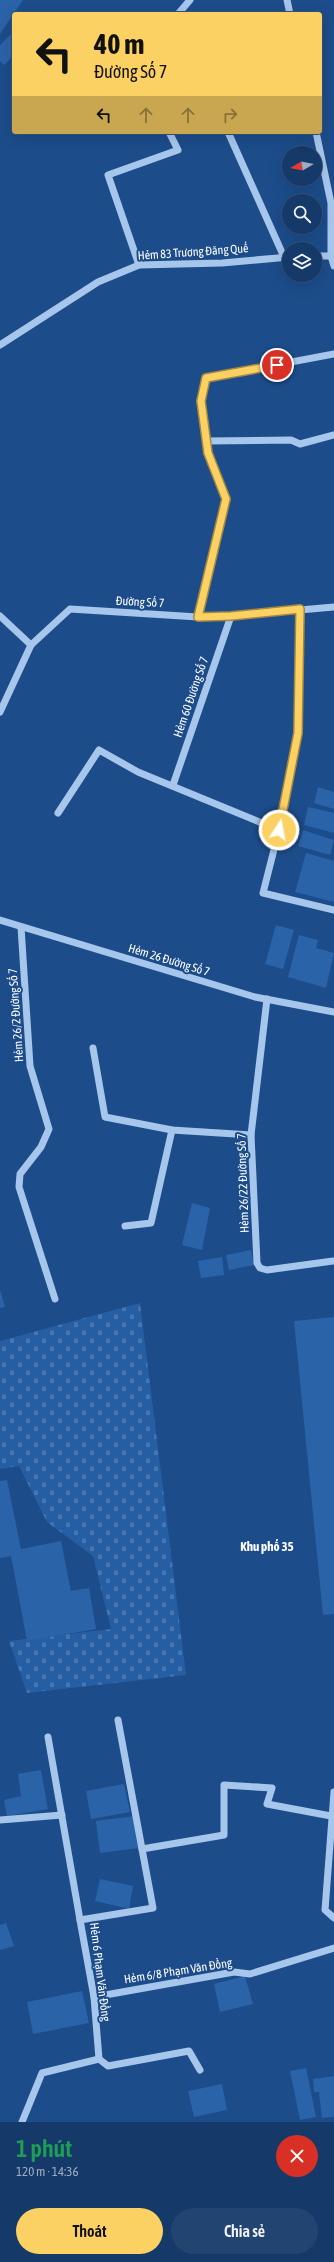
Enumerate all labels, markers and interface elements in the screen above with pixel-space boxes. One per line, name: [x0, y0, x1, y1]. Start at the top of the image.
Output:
icon: left: [28, 28, 80, 80]
text: 40 m: [94, 28, 144, 60]
text: Đường Số 7: [94, 61, 167, 82]
icon: left: [93, 104, 115, 126]
icon: ahead: [135, 104, 157, 126]
icon: ahead: [177, 104, 199, 126]
icon: right: [219, 104, 241, 126]
north arrow: [282, 146, 322, 186]
map controls: [282, 146, 322, 282]
button: search: [282, 194, 322, 234]
street label: Hẻm 83 Trương Đăng Quế: [137, 241, 249, 263]
button: layers: [282, 242, 322, 282]
pin: [260, 348, 294, 382]
icon: arrive: [266, 354, 288, 376]
street label: Đường Số 7: [115, 594, 165, 610]
street label: Hẻm 60 Đường Số 7: [171, 654, 211, 739]
position arrow: [258, 809, 300, 851]
street label: Hẻm 26 Đường Số 7: [127, 941, 212, 979]
street label: Hẻm 26/2 Đường Số 7: [6, 967, 26, 1062]
street label: Hẻm 26/22 Đường Số 7: [234, 1133, 252, 1233]
district label: Khu phố 35: [240, 1539, 294, 1554]
street label: Hẻm 6 Phạm Văn Đồng: [87, 1922, 113, 2023]
street label: Hẻm 6/8 Phạm Văn Đồng: [123, 1955, 234, 1986]
text: 1 phút: [16, 2135, 72, 2162]
button: close: [276, 2135, 318, 2177]
text: 120 m · 14:36: [16, 2164, 79, 2179]
button: Thoát: [16, 2208, 163, 2254]
button: Chia sẻ: [171, 2208, 318, 2254]

